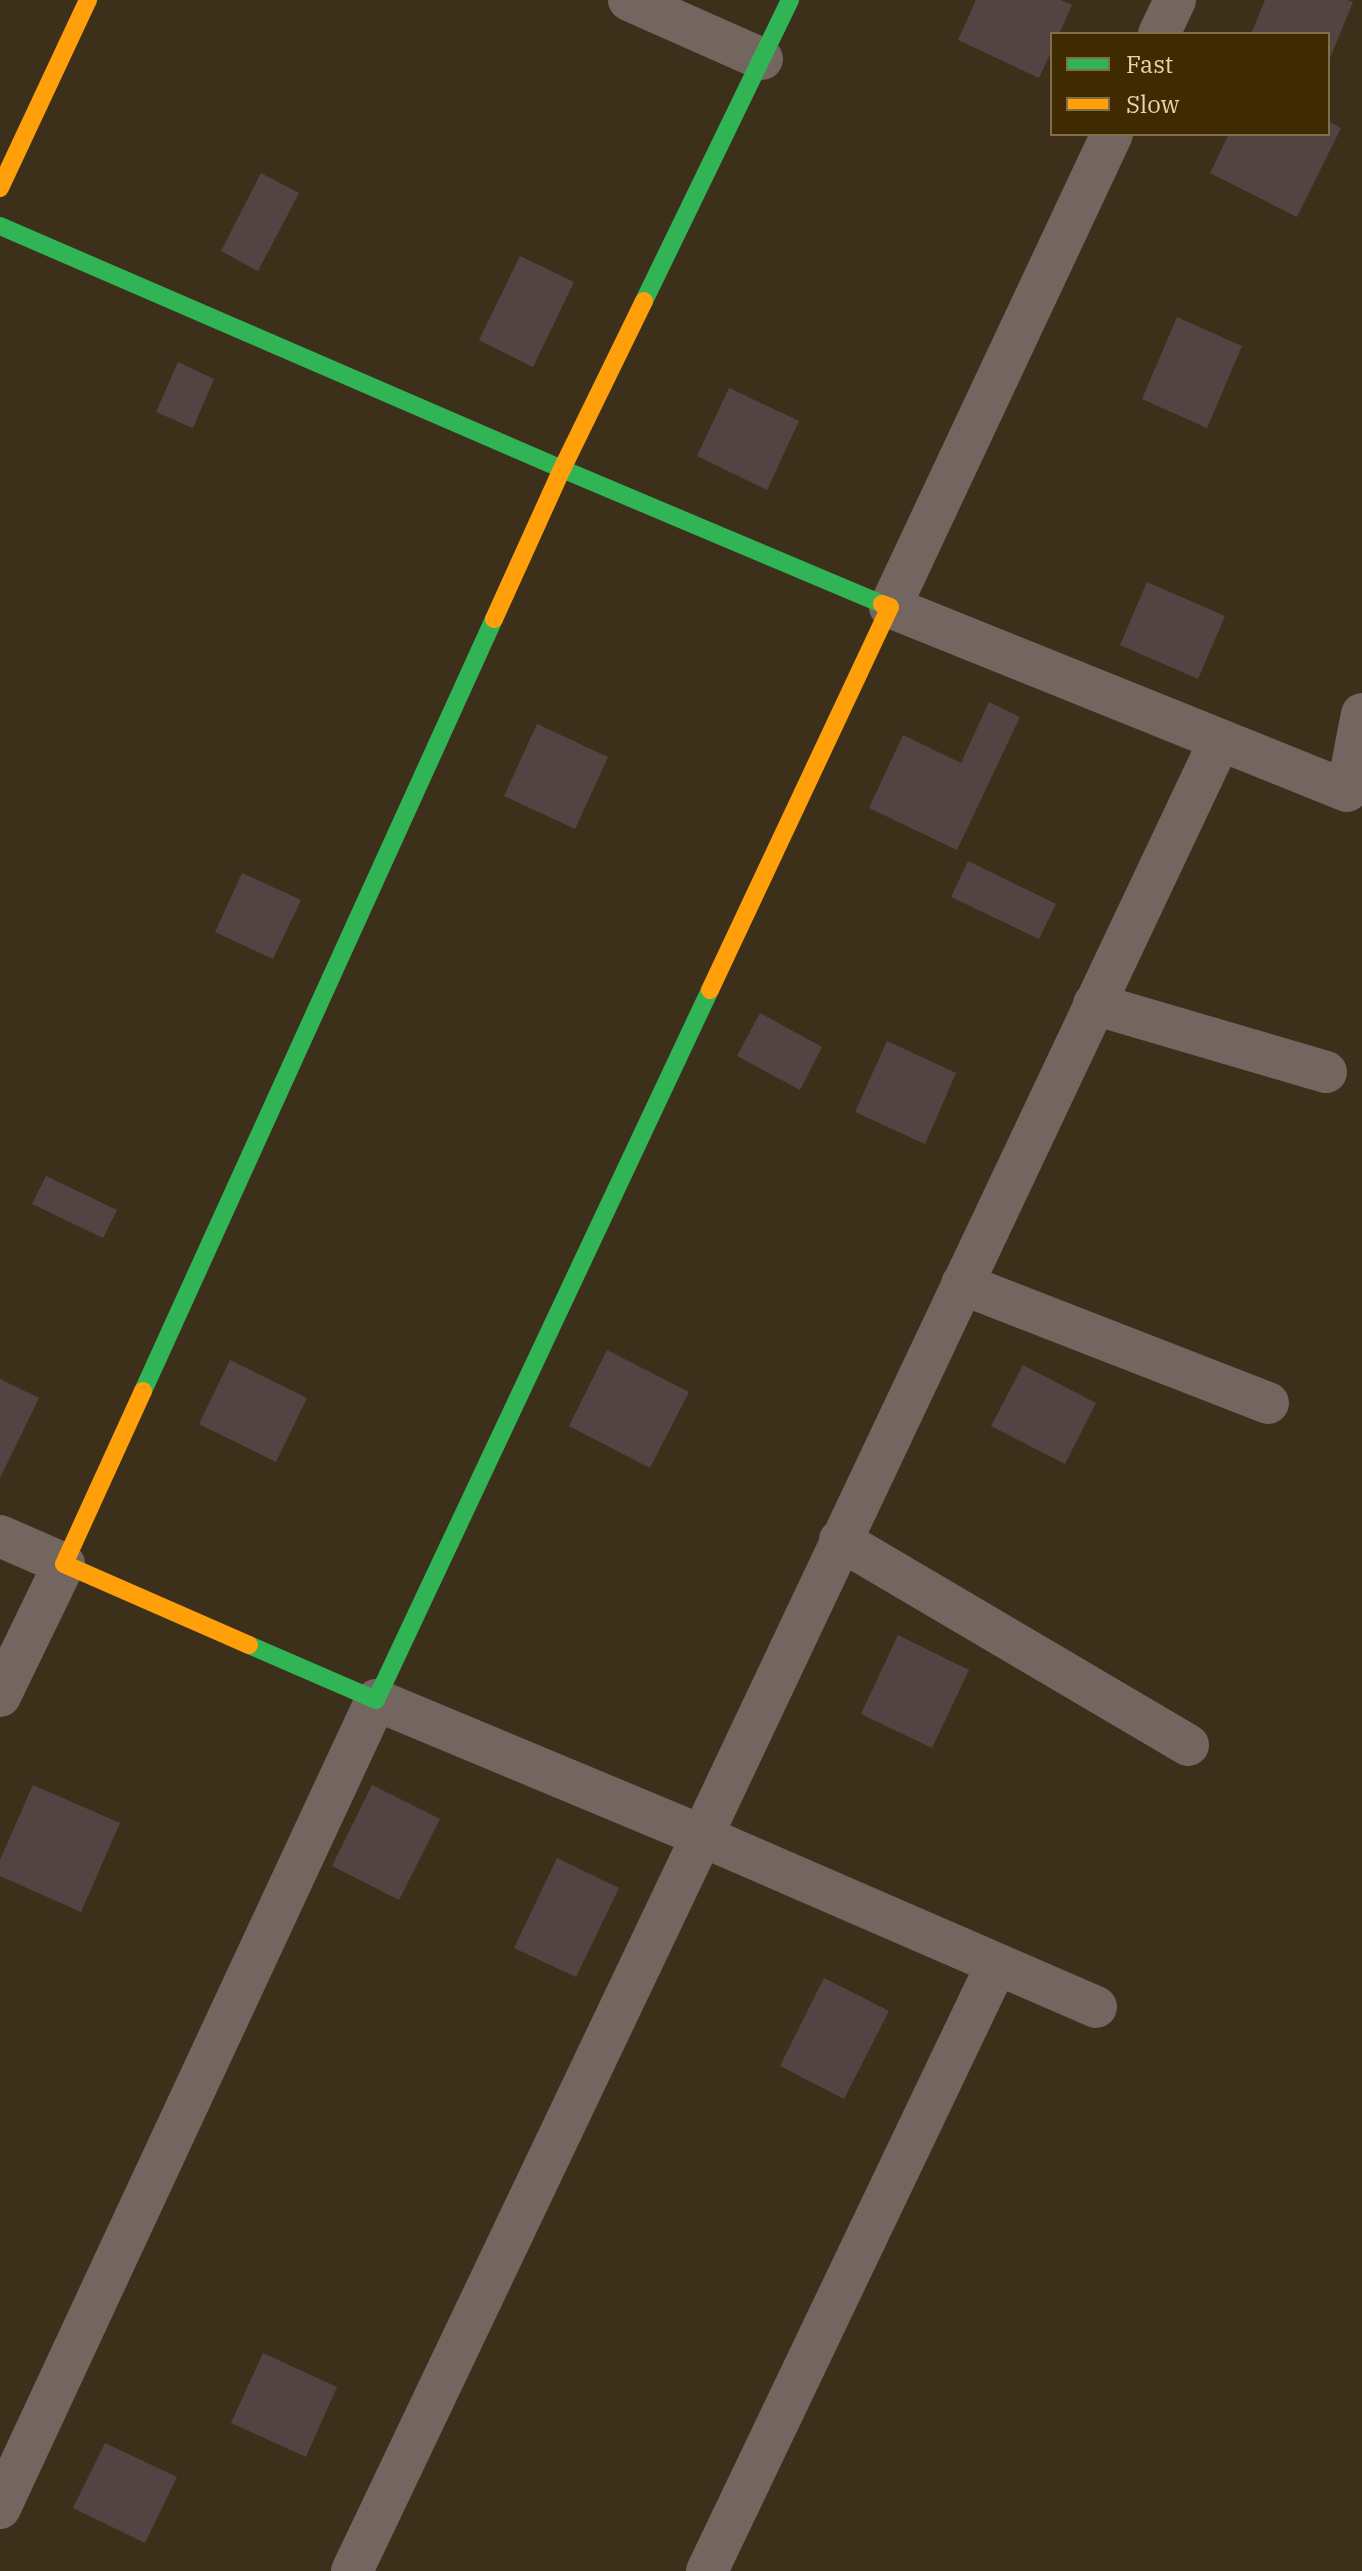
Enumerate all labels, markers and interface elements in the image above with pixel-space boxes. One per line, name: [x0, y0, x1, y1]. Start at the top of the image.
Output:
legend: [1050, 32, 1330, 136]
text: Fast: [1126, 48, 1173, 80]
text: Slow: [1126, 88, 1179, 120]

